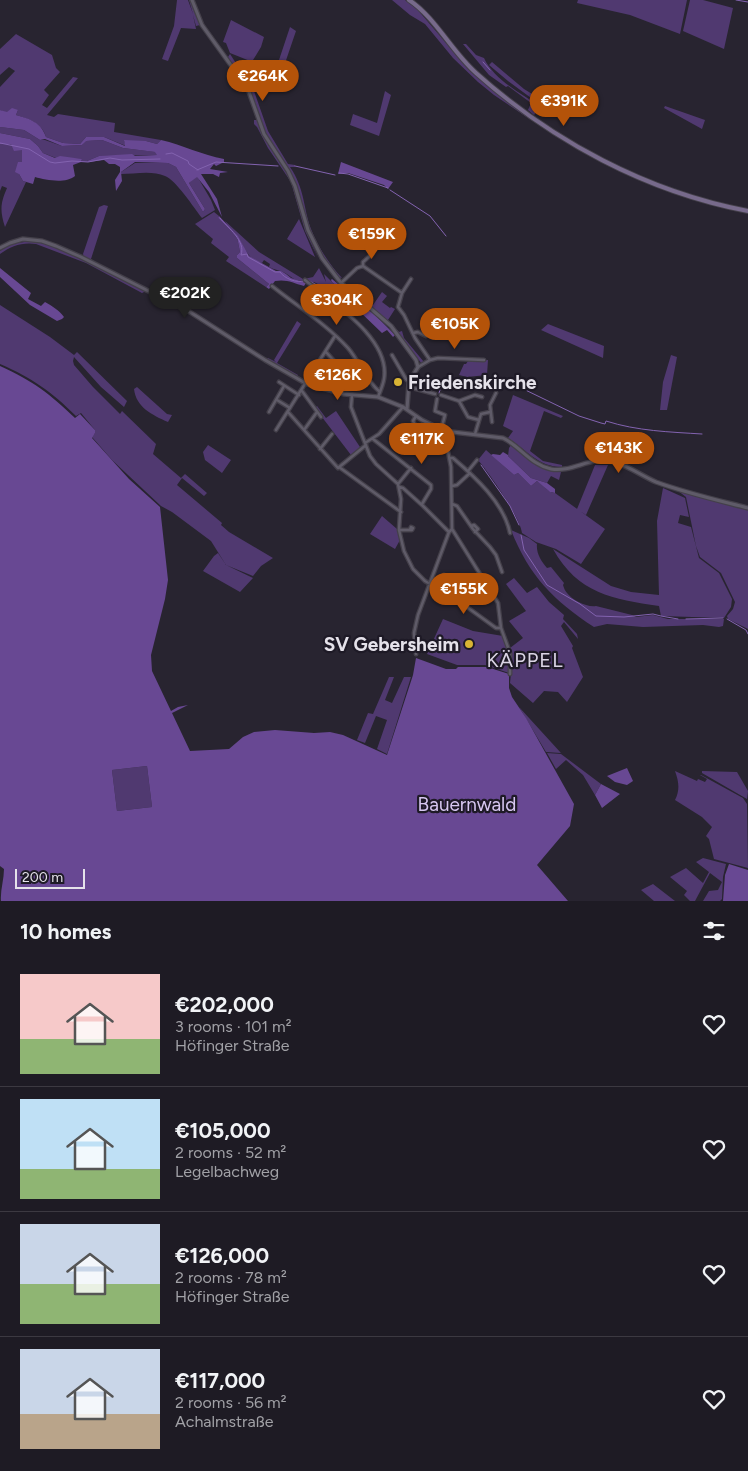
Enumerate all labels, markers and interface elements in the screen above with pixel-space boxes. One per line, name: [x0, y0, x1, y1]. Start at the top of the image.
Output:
pin: €264K: [228, 59, 298, 102]
text: €264K: [238, 66, 288, 85]
pin: €391K: [529, 84, 599, 127]
text: €391K: [541, 91, 587, 110]
pin: €159K: [337, 218, 407, 260]
text: €159K: [348, 224, 396, 243]
pin: €202K: [150, 276, 220, 319]
text: €202K: [160, 283, 210, 302]
pin: €304K: [302, 284, 372, 326]
text: €304K: [311, 290, 363, 309]
pin: €105K: [420, 308, 490, 350]
text: €105K: [431, 314, 479, 333]
pin: €126K: [303, 358, 373, 401]
text: €126K: [314, 365, 362, 384]
place label: Friedenskirche: [408, 371, 537, 394]
marker: Friedenskirche: [392, 376, 404, 388]
pin: €117K: [387, 422, 457, 465]
text: €117K: [400, 429, 444, 448]
pin: €143K: [584, 432, 654, 474]
text: €143K: [595, 438, 643, 457]
pin: €155K: [429, 572, 499, 615]
text: €155K: [440, 579, 488, 598]
place label: SV Gebersheim: [324, 633, 459, 656]
marker: SV Gebersheim: [463, 638, 475, 650]
district label: KÄPPEL: [486, 648, 564, 672]
park label: Bauernwald: [418, 793, 516, 816]
scale bar: [15, 866, 85, 889]
text: 200 m: [22, 869, 63, 886]
icon: filters: [700, 917, 728, 945]
text: 10 homes: [20, 919, 111, 944]
text: €202,000: [175, 992, 274, 1017]
icon: home: [60, 994, 120, 1054]
icon: heart: [700, 1010, 728, 1038]
text: 3 rooms · 101 m²: [175, 1017, 291, 1036]
text: Höfinger Straße: [175, 1036, 290, 1055]
text: €105,000: [175, 1118, 271, 1143]
icon: home: [60, 1119, 120, 1179]
icon: heart: [700, 1135, 728, 1163]
text: 2 rooms · 52 m²: [175, 1143, 286, 1162]
text: Legelbachweg: [175, 1162, 279, 1181]
text: €126,000: [175, 1243, 269, 1268]
icon: home: [60, 1244, 120, 1304]
icon: heart: [700, 1260, 728, 1288]
text: 2 rooms · 78 m²: [175, 1268, 287, 1287]
text: Höfinger Straße: [175, 1287, 290, 1306]
text: €117,000: [175, 1368, 265, 1393]
icon: home: [60, 1369, 120, 1429]
icon: heart: [700, 1385, 728, 1413]
text: 2 rooms · 56 m²: [175, 1393, 287, 1412]
text: Achalmstraße: [175, 1412, 273, 1431]

